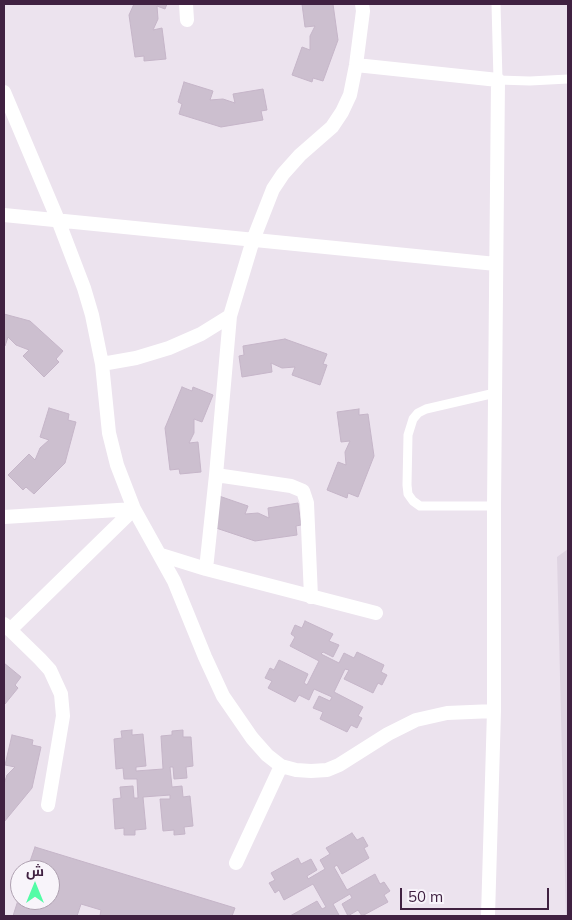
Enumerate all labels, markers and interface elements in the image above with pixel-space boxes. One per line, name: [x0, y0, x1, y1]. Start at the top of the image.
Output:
north arrow: [10, 860, 60, 910]
text: ش: [26, 862, 44, 880]
scale bar: [402, 878, 551, 910]
text: 50 m: [408, 887, 443, 906]

